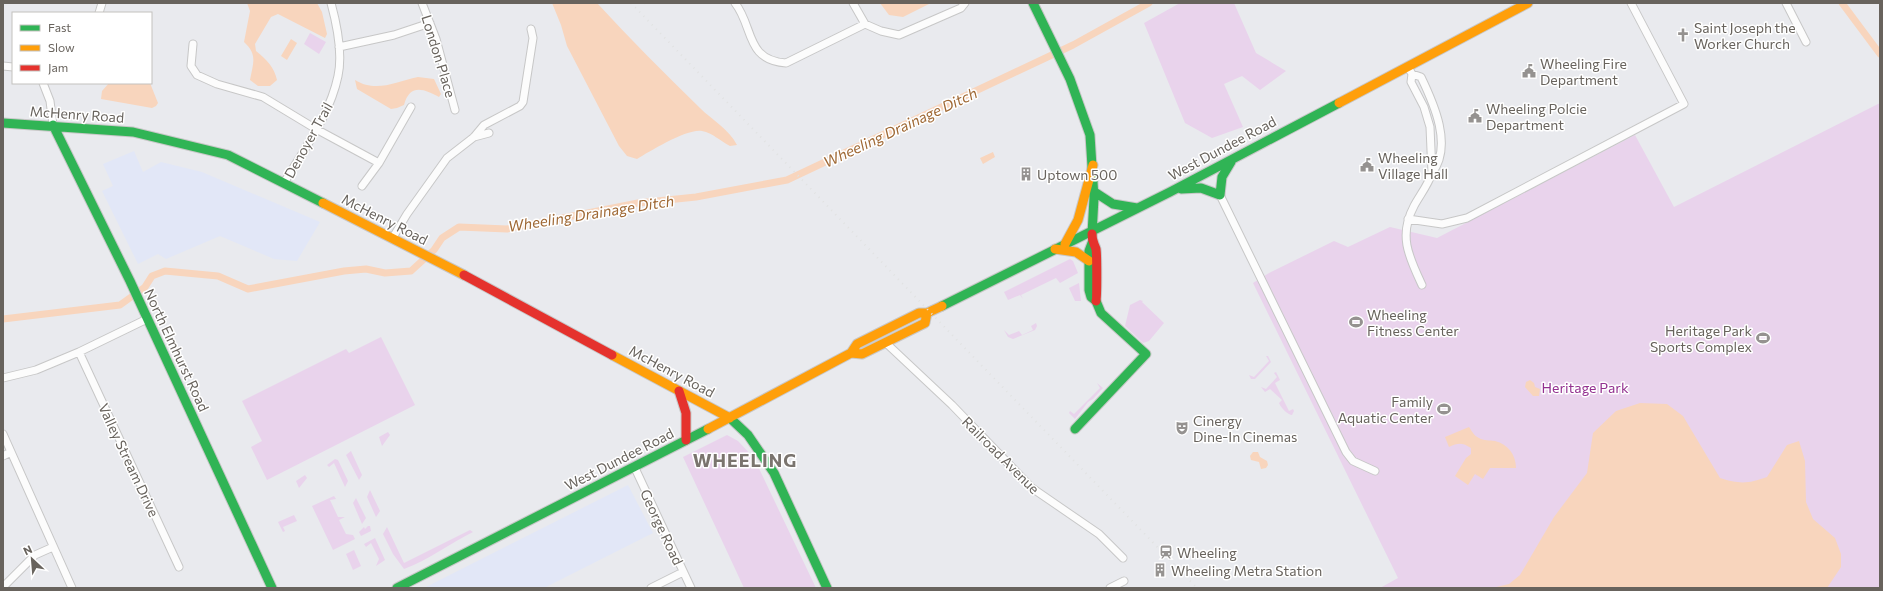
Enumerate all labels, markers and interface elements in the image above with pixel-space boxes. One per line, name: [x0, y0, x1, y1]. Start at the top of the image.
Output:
legend: [12, 12, 152, 84]
street label: London Place: [418, 13, 460, 99]
place label: Saint Joseph the Worker Church: [1694, 19, 1796, 52]
text: Fast: [48, 20, 71, 34]
church icon: Saint Joseph the Worker Church: [1675, 27, 1691, 43]
text: Slow: [48, 40, 75, 54]
place label: Wheeling Fire Department: [1540, 55, 1627, 88]
text: Jam: [48, 60, 68, 75]
public building icon: Wheeling Fire Department: [1521, 63, 1537, 79]
water label: Wheeling Drainage Ditch: [820, 83, 980, 171]
street label: Denoyer Trail: [280, 99, 336, 181]
place label: Wheeling Polcie Department: [1486, 100, 1587, 133]
street label: McHenry Road: [29, 102, 125, 126]
public building icon: Wheeling Polcie Department: [1467, 108, 1483, 124]
street label: West Dundee Road: [1165, 112, 1279, 184]
place label: Wheeling Village Hall: [1378, 149, 1448, 182]
public building icon: Wheeling Village Hall: [1359, 157, 1375, 173]
building icon: Uptown 500: [1018, 166, 1034, 182]
place label: Uptown 500: [1037, 166, 1117, 183]
street label: McHenry Road: [339, 190, 431, 248]
water label: Wheeling Drainage Ditch: [507, 191, 675, 235]
street label: North Elmhurst Road: [141, 286, 213, 414]
place label: Wheeling Fitness Center: [1367, 306, 1459, 339]
sports icon: Wheeling Fitness Center: [1348, 314, 1364, 330]
place label: Heritage Park Sports Complex: [1650, 322, 1753, 355]
sports icon: Heritage Park Sports Complex: [1755, 330, 1771, 346]
street label: McHenry Road: [626, 341, 718, 401]
park label: Heritage Park: [1542, 379, 1629, 396]
place label: Family Aquatic Center: [1338, 393, 1433, 426]
street label: Valley Stream Drive: [95, 401, 163, 519]
sports icon: Family Aquatic Center: [1436, 401, 1452, 417]
place label: Cinergy Dine-In Cinemas: [1193, 412, 1297, 445]
street label: Railroad Avenue: [959, 413, 1043, 497]
theatre icon: Cinergy Dine-In Cinemas: [1174, 420, 1190, 436]
street label: West Dundee Road: [562, 424, 676, 494]
district label: WHEELING: [693, 449, 797, 471]
street label: George Road: [637, 486, 687, 568]
north arrow: [12, 539, 52, 579]
text: N: [21, 542, 34, 557]
station icon: Wheeling: [1158, 544, 1174, 560]
place label: Wheeling: [1177, 544, 1237, 561]
building icon: Wheeling Metra Station: [1152, 562, 1168, 578]
place label: Wheeling Metra Station: [1171, 562, 1322, 579]

